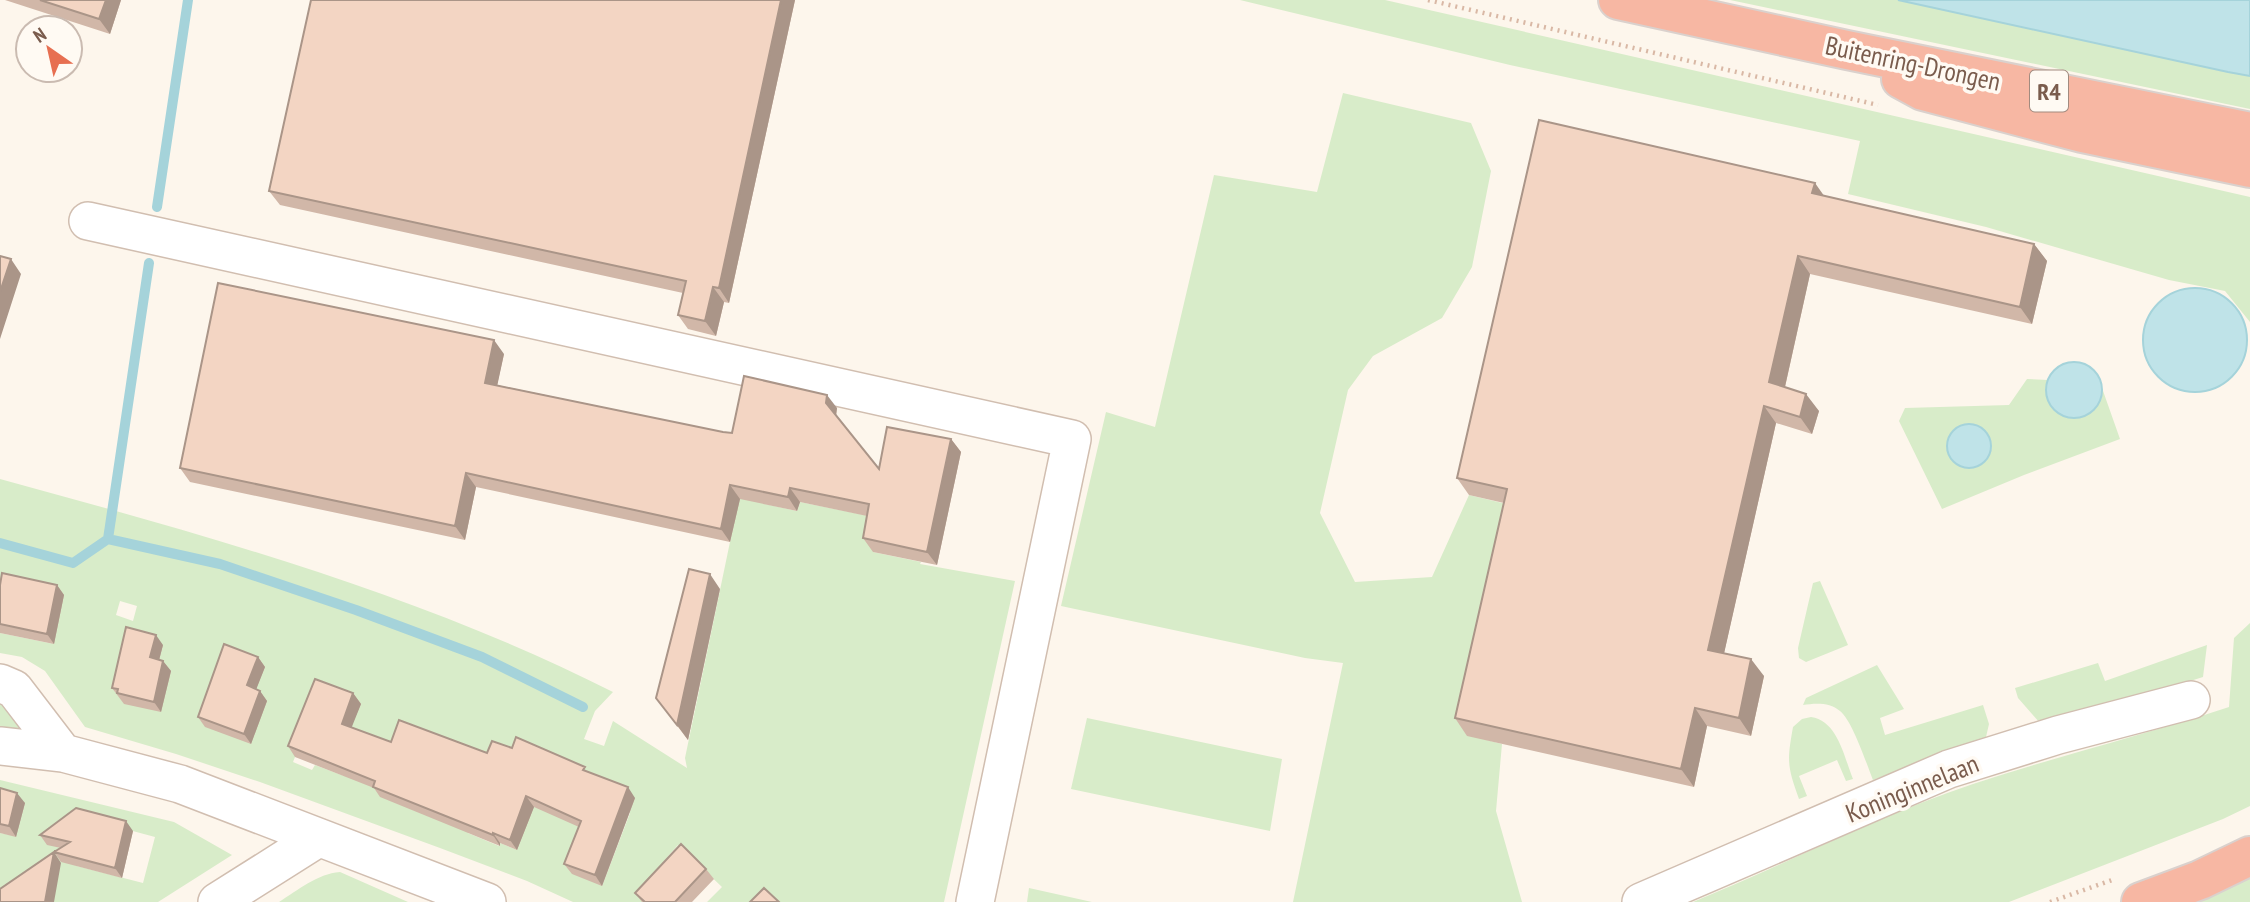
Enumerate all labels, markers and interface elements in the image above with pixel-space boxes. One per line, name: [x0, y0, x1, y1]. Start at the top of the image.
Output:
north arrow: [14, 14, 84, 84]
text: N: [29, 22, 50, 48]
street label: Buitenring-Drongen: [1822, 28, 2004, 98]
road number: R4: [2030, 70, 2068, 112]
street label: Koninginnelaan: [1841, 746, 1983, 830]

